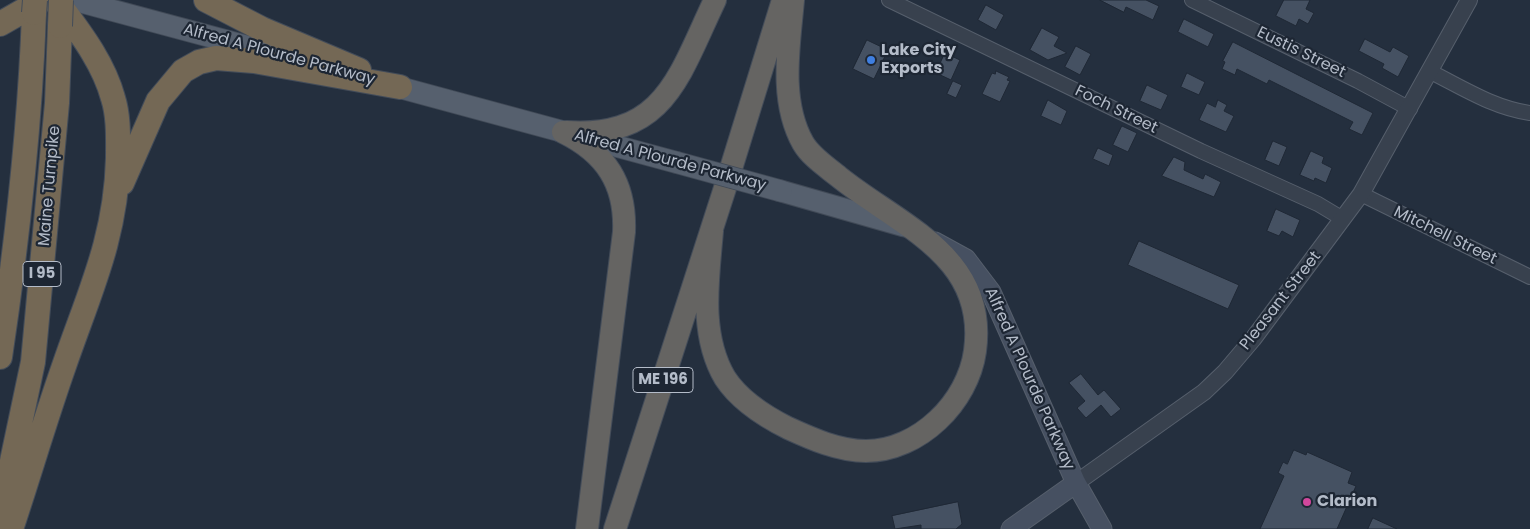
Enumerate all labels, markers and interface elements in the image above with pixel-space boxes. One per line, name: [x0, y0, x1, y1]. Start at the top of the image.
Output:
street label: Alfred A Plourde Parkway: [181, 20, 377, 90]
street label: Eustis Street: [1254, 23, 1348, 83]
place label: Lake City Exports: [881, 41, 956, 79]
marker: Lake City Exports: [865, 54, 877, 66]
street label: Foch Street: [1072, 82, 1160, 138]
street label: Maine Turnpike: [35, 125, 65, 247]
street label: Alfred A Plourde Parkway: [572, 126, 768, 196]
street label: Mitchell Street: [1390, 203, 1500, 269]
street label: Pleasant Street: [1236, 248, 1326, 354]
road number: I 95: [23, 262, 61, 286]
street label: Alfred A Plourde Parkway: [980, 285, 1078, 473]
road number: ME 196: [633, 368, 693, 392]
place label: Clarion: [1317, 492, 1377, 512]
marker: Clarion: [1301, 496, 1313, 508]

